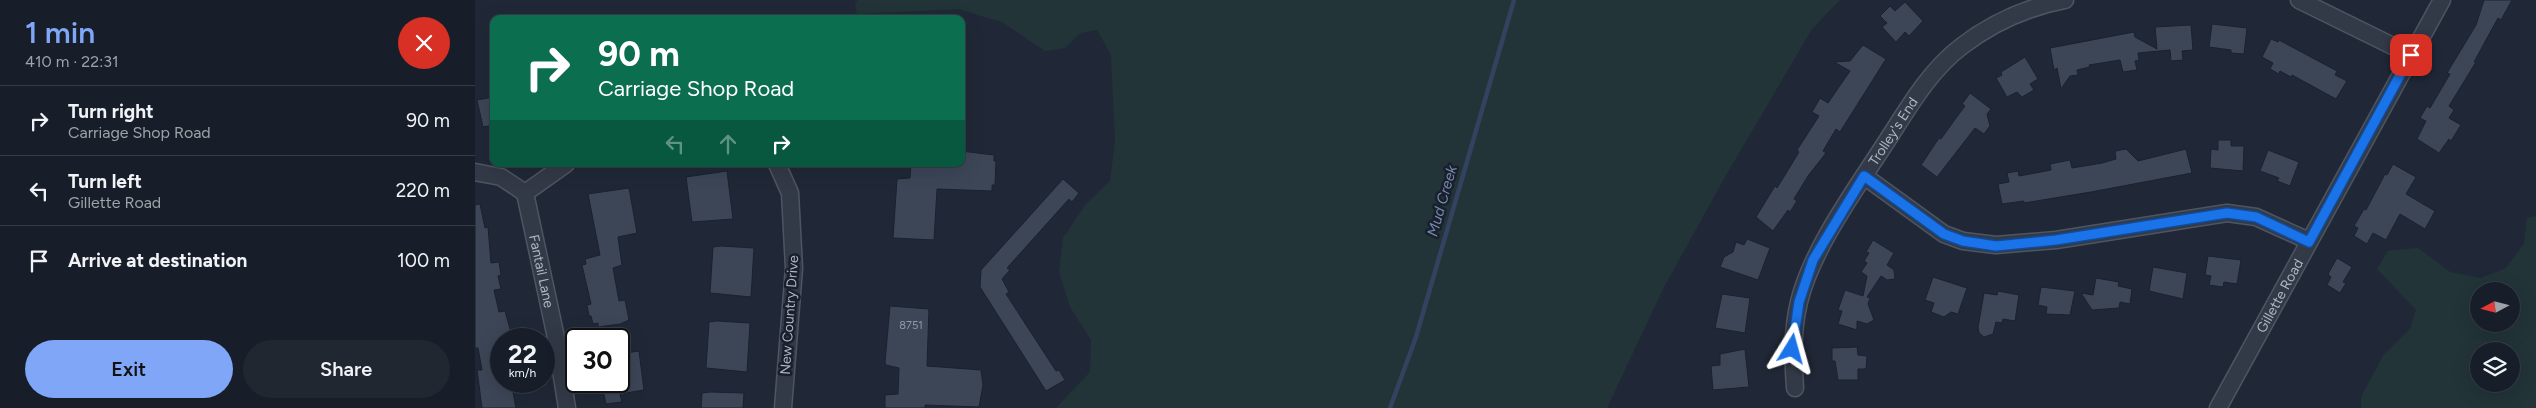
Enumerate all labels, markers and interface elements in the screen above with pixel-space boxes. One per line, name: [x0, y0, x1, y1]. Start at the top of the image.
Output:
text: 1 min: [25, 14, 95, 51]
button: close: [398, 17, 450, 69]
text: 90 m: [598, 33, 680, 75]
pin: [2390, 34, 2432, 76]
icon: right: [515, 35, 580, 100]
icon: arrive: [2397, 41, 2425, 69]
text: 410 m · 22:31: [25, 52, 119, 71]
text: Carriage Shop Road: [598, 75, 794, 102]
street label: Trolley's End: [1865, 94, 1922, 169]
text: Turn right: [68, 100, 154, 123]
icon: right: [25, 107, 53, 135]
text: 90 m: [406, 109, 450, 132]
text: Carriage Shop Road: [68, 123, 211, 142]
icon: left: [661, 130, 689, 158]
icon: ahead: [714, 130, 742, 158]
icon: right: [767, 130, 795, 158]
water label: Mud Creek: [1423, 163, 1461, 239]
text: Turn left: [68, 170, 142, 193]
icon: left: [25, 177, 53, 205]
text: 220 m: [396, 179, 450, 202]
text: Gillette Road: [68, 193, 161, 212]
street label: Fantail Lane: [525, 233, 557, 310]
icon: arrive: [25, 247, 53, 275]
text: Arrive at destination: [68, 249, 247, 272]
text: 100 m: [397, 249, 450, 272]
street label: New Country Drive: [777, 254, 802, 375]
street label: Gillette Road: [2253, 256, 2307, 336]
north arrow: [2470, 282, 2520, 332]
map controls: [2470, 282, 2520, 392]
house number: 8751: [899, 319, 923, 332]
position arrow: [1765, 322, 1817, 374]
speed limit sign: 30: [565, 328, 630, 393]
text: 22: [508, 339, 537, 369]
button: Exit: [25, 340, 233, 398]
button: Share: [243, 340, 450, 398]
button: layers: [2470, 342, 2520, 392]
text: km/h: [509, 366, 536, 380]

